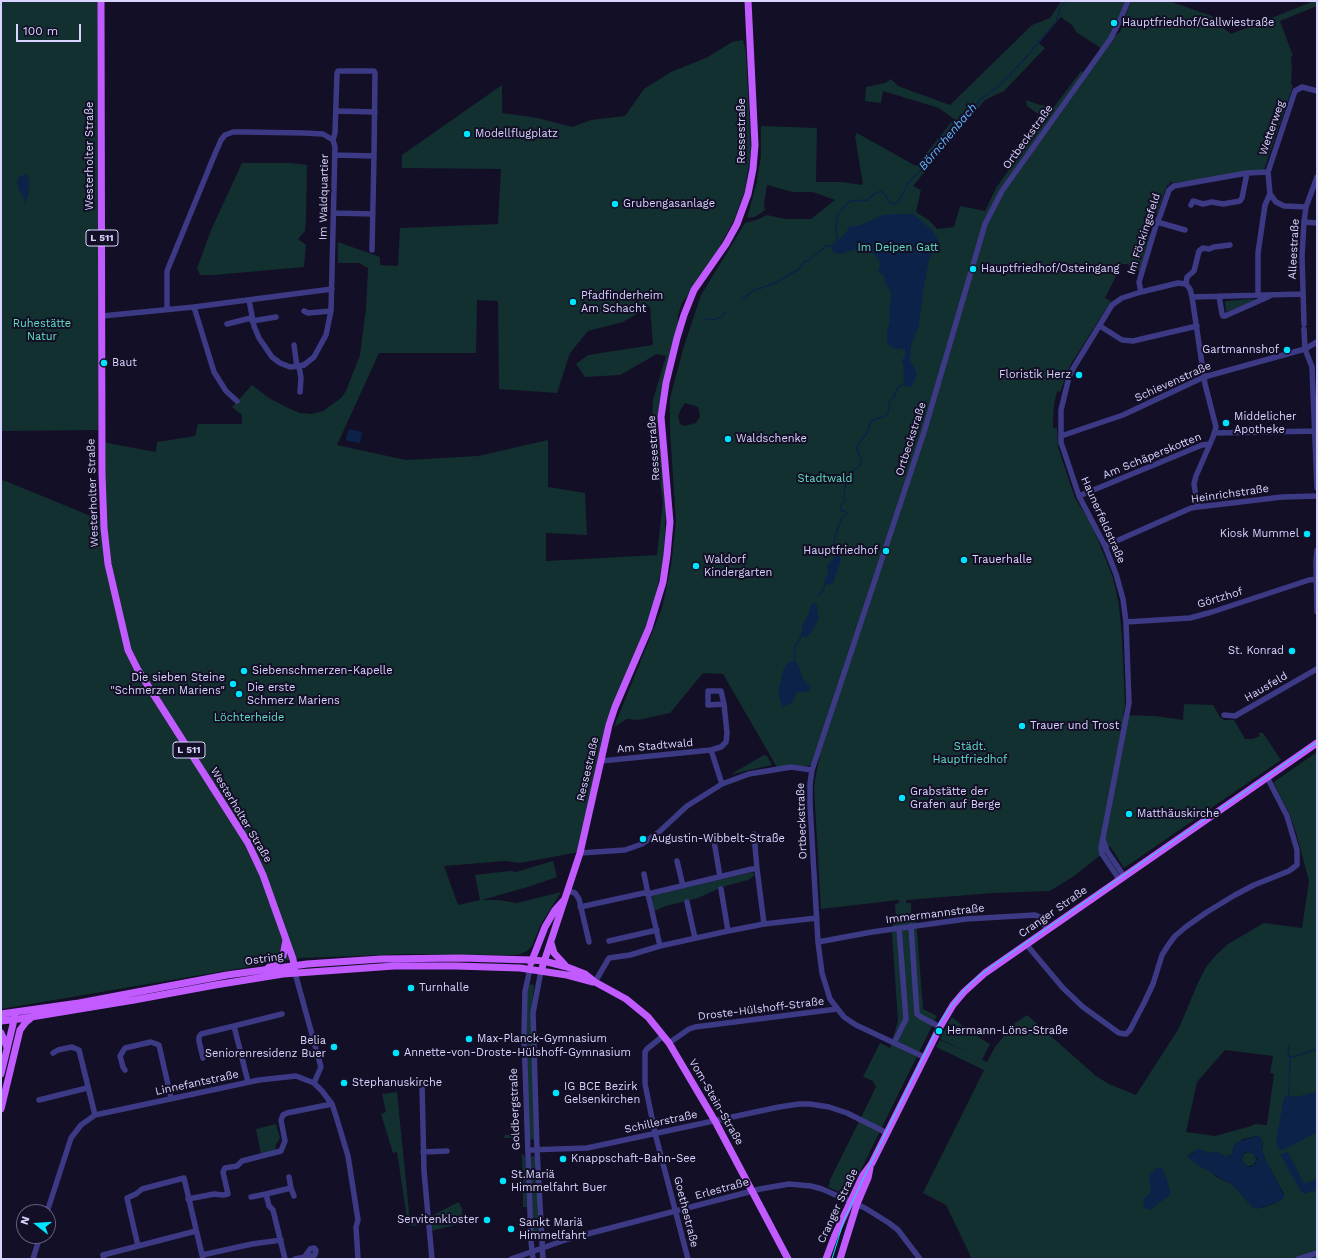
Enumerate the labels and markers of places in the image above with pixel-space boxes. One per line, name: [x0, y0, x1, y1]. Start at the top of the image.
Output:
place label: Hauptfriedhof/Gallwiestraße: [1122, 16, 1274, 30]
marker: Hauptfriedhof/Gallwiestraße: [1109, 18, 1119, 28]
place label: Modellflugplatz: [475, 127, 558, 141]
marker: Modellflugplatz: [462, 129, 472, 139]
place label: Grubengasanlage: [623, 197, 715, 211]
marker: Grubengasanlage: [610, 199, 620, 209]
place label: Hauptfriedhof/Osteingang: [981, 262, 1119, 276]
marker: Hauptfriedhof/Osteingang: [968, 264, 978, 274]
place label: Pfadfinderheim Am Schacht: [581, 289, 663, 315]
marker: Pfadfinderheim Am Schacht: [568, 297, 578, 307]
place label: Gartmannshof: [1202, 343, 1279, 357]
marker: Gartmannshof: [1282, 345, 1292, 355]
place label: Baut: [112, 356, 137, 370]
marker: Baut: [99, 358, 109, 368]
place label: Floristik Herz: [999, 368, 1071, 382]
marker: Floristik Herz: [1074, 370, 1084, 380]
place label: Middelicher Apotheke: [1234, 410, 1297, 436]
marker: Middelicher Apotheke: [1221, 418, 1231, 428]
place label: Waldschenke: [736, 432, 807, 446]
marker: Waldschenke: [723, 434, 733, 444]
place label: Kiosk Mummel: [1220, 527, 1299, 541]
marker: Kiosk Mummel: [1302, 529, 1312, 539]
place label: Hauptfriedhof: [803, 544, 878, 558]
marker: Hauptfriedhof: [881, 546, 891, 556]
place label: Waldorf Kindergarten: [704, 553, 772, 579]
place label: Trauerhalle: [972, 553, 1032, 567]
marker: Trauerhalle: [959, 555, 969, 565]
marker: Waldorf Kindergarten: [691, 561, 701, 571]
place label: St. Konrad: [1228, 644, 1284, 658]
marker: St. Konrad: [1287, 646, 1297, 656]
place label: Siebenschmerzen-Kapelle: [252, 664, 393, 678]
marker: Siebenschmerzen-Kapelle: [239, 666, 249, 676]
place label: Die sieben Steine "Schmerzen Mariens": [110, 671, 225, 697]
marker: Die sieben Steine "Schmerzen Mariens": [228, 679, 238, 689]
place label: Die erste Schmerz Mariens: [247, 681, 340, 707]
marker: Die erste Schmerz Mariens: [234, 689, 244, 699]
place label: Trauer und Trost: [1030, 719, 1119, 733]
marker: Trauer und Trost: [1017, 721, 1027, 731]
place label: Grabstätte der Grafen auf Berge: [910, 785, 1001, 811]
marker: Grabstätte der Grafen auf Berge: [897, 793, 907, 803]
place label: Matthäuskirche: [1137, 807, 1219, 821]
marker: Matthäuskirche: [1124, 809, 1134, 819]
place label: Augustin-Wibbelt-Straße: [651, 832, 785, 846]
marker: Augustin-Wibbelt-Straße: [638, 834, 648, 844]
place label: Turnhalle: [419, 981, 469, 995]
marker: Turnhalle: [406, 983, 416, 993]
place label: Hermann-Löns-Straße: [947, 1024, 1068, 1038]
marker: Hermann-Löns-Straße: [934, 1026, 944, 1036]
place label: Max-Planck-Gymnasium: [477, 1032, 607, 1046]
place label: Belia Seniorenresidenz Buer: [205, 1034, 326, 1060]
marker: Max-Planck-Gymnasium: [464, 1034, 474, 1044]
marker: Belia Seniorenresidenz Buer: [329, 1042, 339, 1052]
place label: Annette-von-Droste-Hülshoff-Gymnasium: [404, 1046, 631, 1060]
marker: Annette-von-Droste-Hülshoff-Gymnasium: [391, 1048, 401, 1058]
place label: Stephanuskirche: [352, 1076, 442, 1090]
marker: Stephanuskirche: [339, 1078, 349, 1088]
place label: IG BCE Bezirk Gelsenkirchen: [564, 1080, 640, 1106]
marker: IG BCE Bezirk Gelsenkirchen: [551, 1088, 561, 1098]
place label: Knappschaft-Bahn-See: [571, 1152, 696, 1166]
marker: Knappschaft-Bahn-See: [558, 1154, 568, 1164]
place label: St.Mariä Himmelfahrt Buer: [511, 1168, 607, 1194]
marker: St.Mariä Himmelfahrt Buer: [498, 1176, 508, 1186]
place label: Servitenkloster: [397, 1213, 479, 1227]
marker: Servitenkloster: [482, 1215, 492, 1225]
place label: Sankt Mariä Himmelfahrt: [519, 1216, 586, 1242]
marker: Sankt Mariä Himmelfahrt: [506, 1224, 516, 1234]

